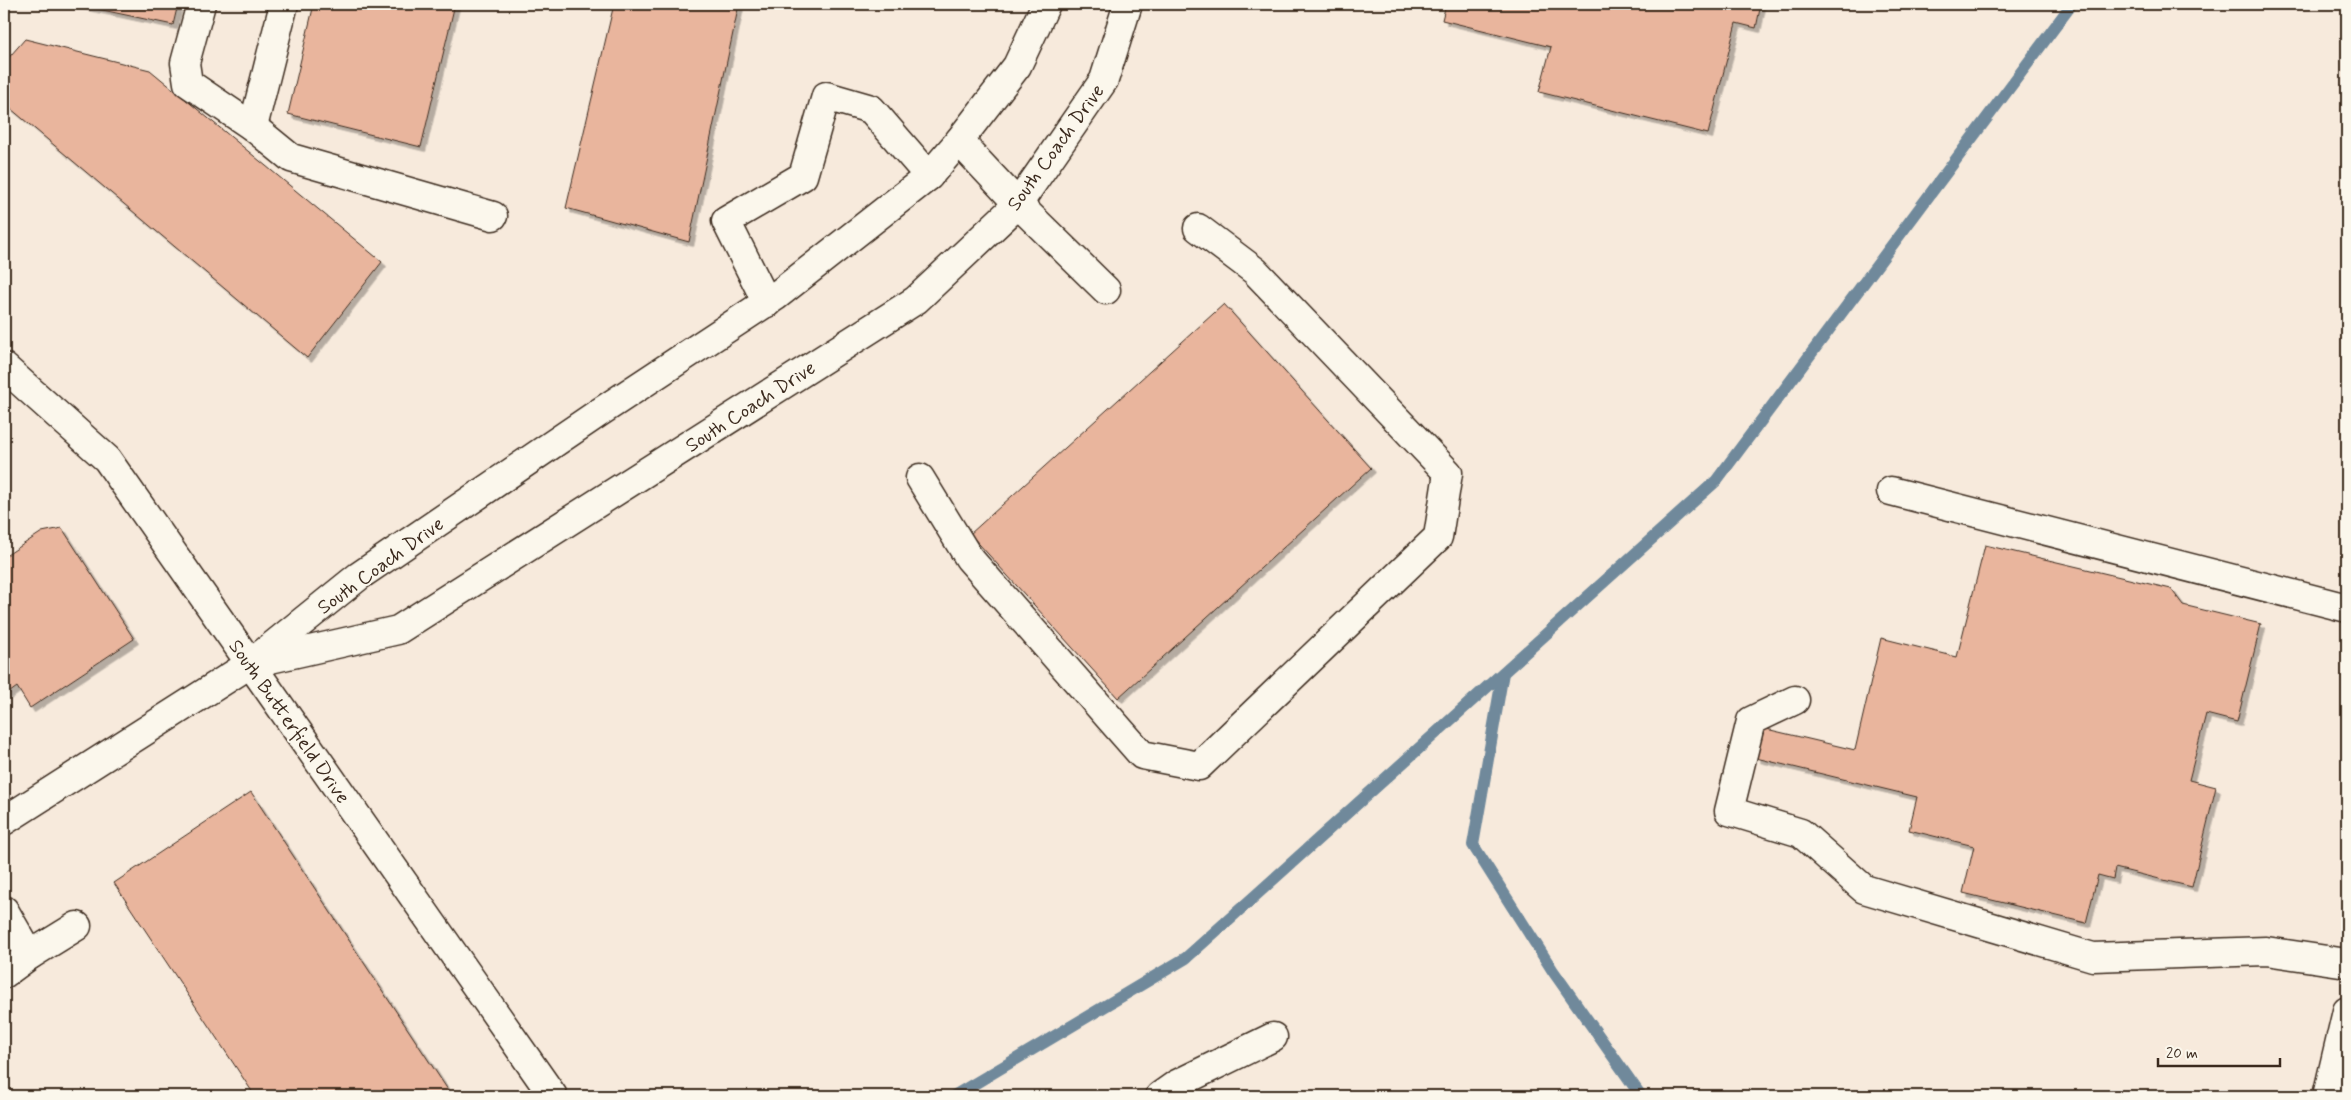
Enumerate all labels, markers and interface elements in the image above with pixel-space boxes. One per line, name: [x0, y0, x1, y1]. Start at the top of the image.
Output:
street label: South Coach Drive: [1001, 79, 1111, 217]
street label: South Coach Drive: [680, 355, 821, 460]
street label: South Coach Drive: [312, 511, 450, 621]
street label: South Butterfield Drive: [222, 634, 356, 809]
scale bar: [2158, 1035, 2281, 1067]
text: 20 m: [2166, 1044, 2198, 1064]

